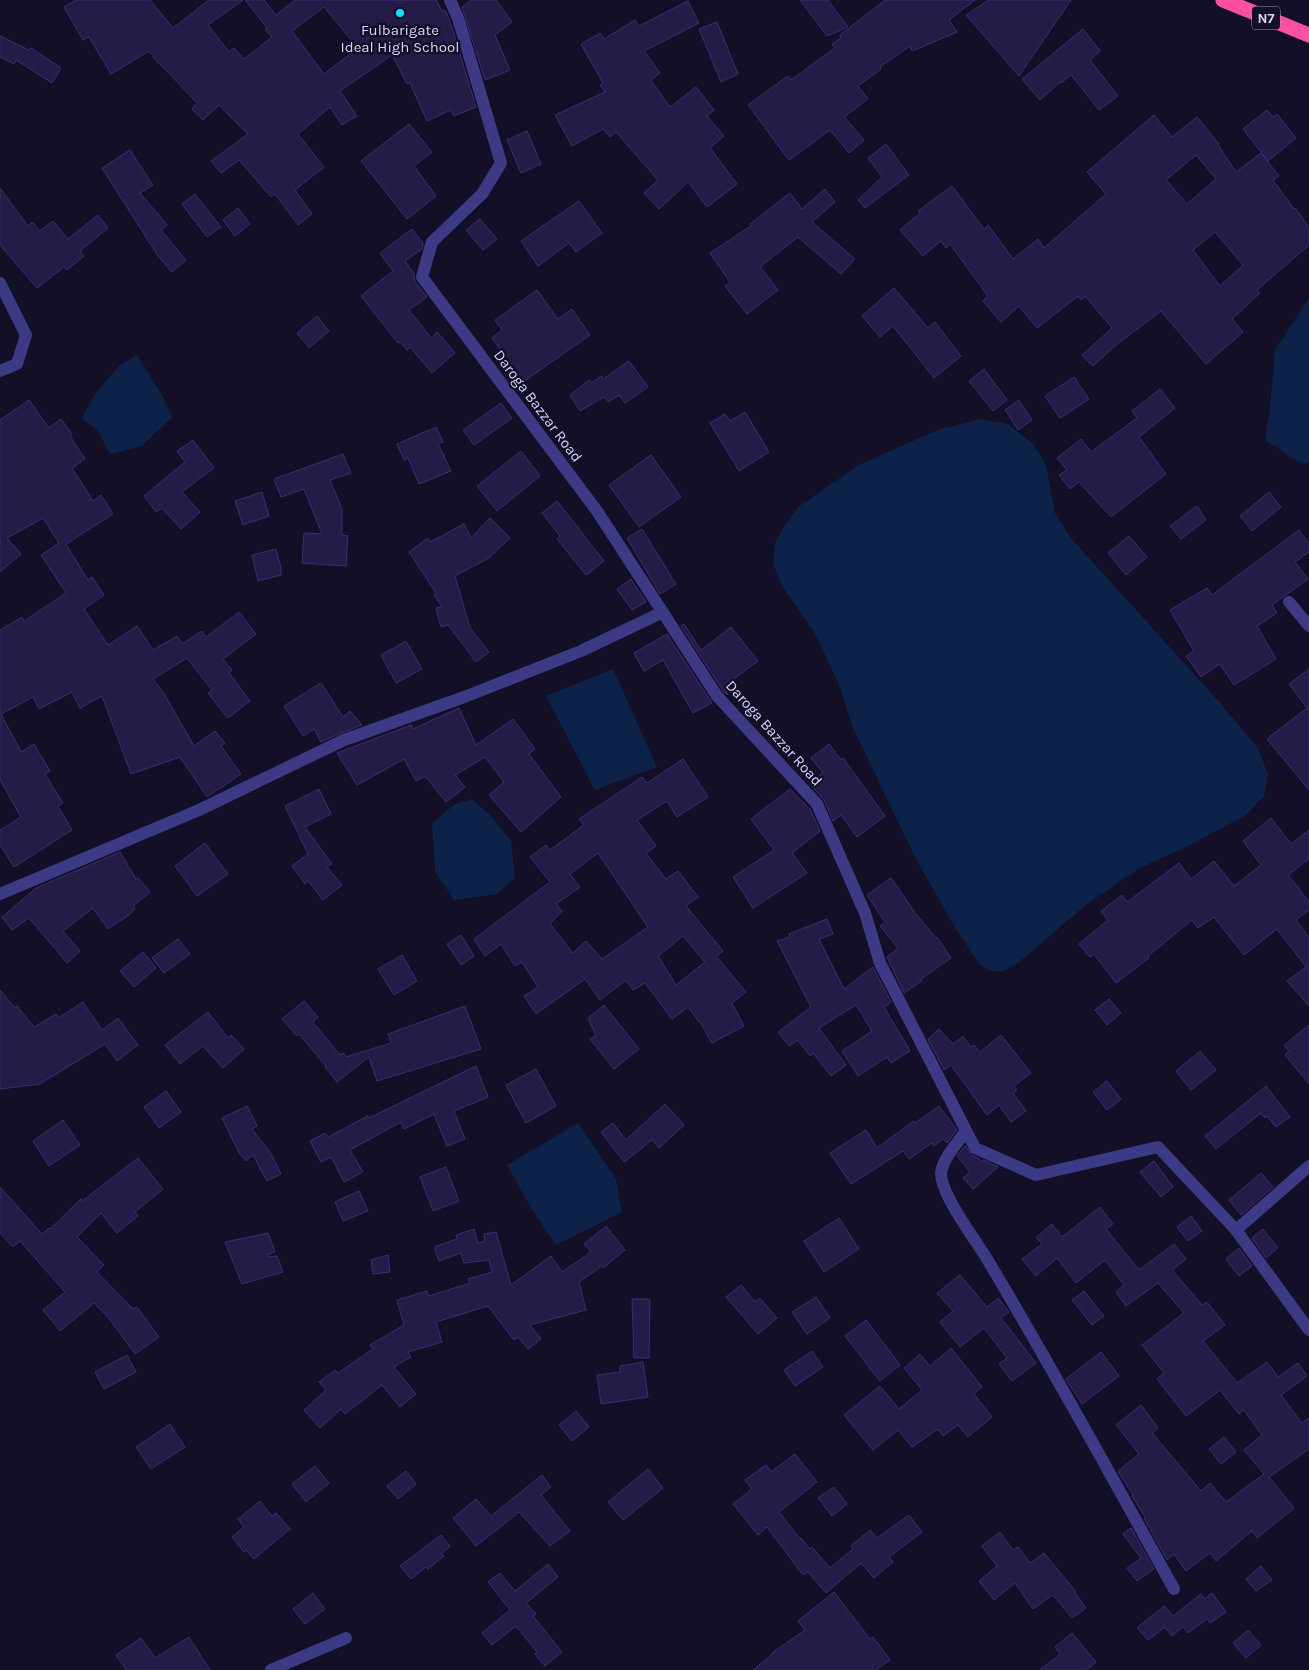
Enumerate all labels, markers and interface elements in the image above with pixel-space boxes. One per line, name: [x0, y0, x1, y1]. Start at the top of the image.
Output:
marker: Fulbarigate Ideal High School: [394, 7, 406, 19]
road number: N7: [1252, 7, 1280, 30]
place label: Fulbarigate Ideal High School: [341, 21, 459, 56]
street label: Daroga Bazzar Road: [490, 346, 586, 466]
street label: Daroga Bazzar Road: [722, 677, 826, 789]

